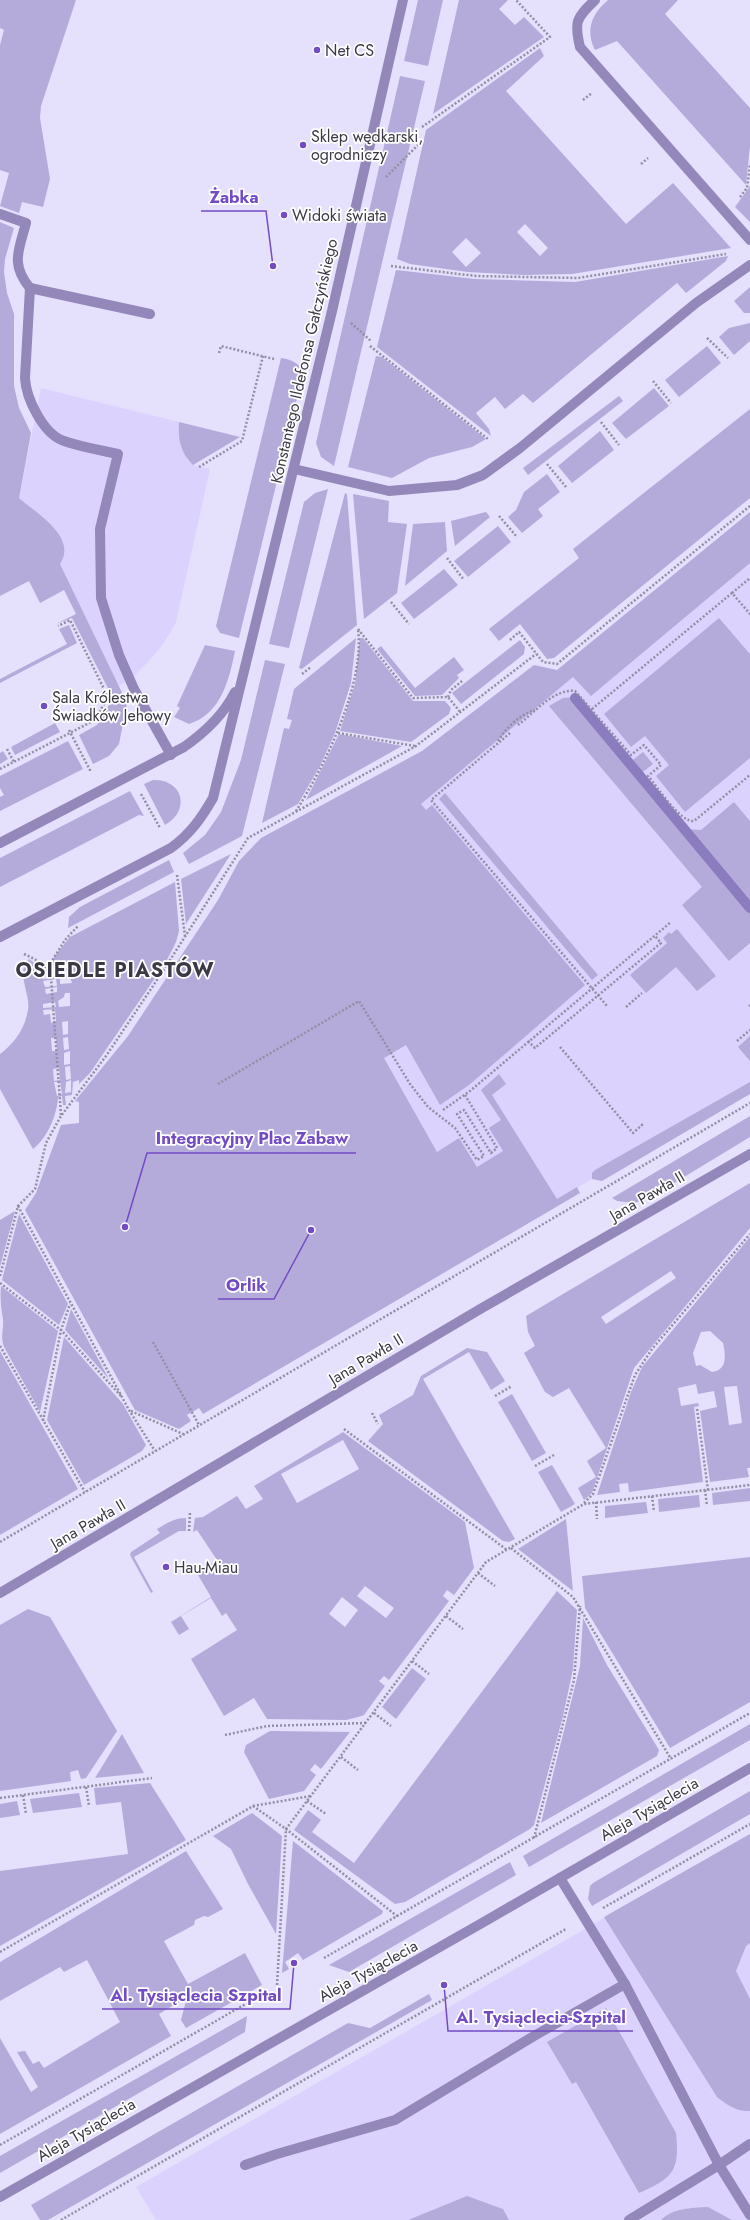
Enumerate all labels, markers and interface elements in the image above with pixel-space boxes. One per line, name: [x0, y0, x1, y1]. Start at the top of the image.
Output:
place label: Net CS: [325, 39, 374, 62]
marker: Net CS: [312, 45, 322, 55]
place label: Sklep wędkarski, ogrodniczy: [311, 125, 423, 166]
marker: Sklep wędkarski, ogrodniczy: [298, 140, 308, 150]
callout: Żabka: [201, 182, 266, 211]
text: Żabka: [209, 185, 259, 209]
place label: Widoki świata: [292, 204, 387, 227]
marker: Widoki świata: [279, 210, 289, 220]
street label: Konstantego Ildefonsa Gałczyńskiego: [265, 236, 343, 486]
place label: Sala Królestwa Świadków Jehowy: [52, 686, 172, 727]
marker: Sala Królestwa Świadków Jehowy: [39, 701, 49, 711]
district label: OSIEDLE PIASTÓW: [15, 956, 215, 985]
callout: Integracyjny Plac Zabaw: [147, 1124, 356, 1153]
text: Integracyjny Plac Zabaw: [156, 1126, 349, 1150]
street label: Jana Pawła II: [603, 1165, 689, 1228]
callout: Orlik: [218, 1270, 274, 1299]
text: Orlik: [226, 1273, 266, 1297]
street label: Jana Pawła II: [323, 1328, 408, 1391]
street label: Jana Pawła II: [44, 1493, 130, 1556]
place label: Hau-Miau: [174, 1556, 238, 1579]
marker: Hau-Miau: [161, 1562, 171, 1572]
street label: Aleja Tysiąclecia: [595, 1771, 703, 1847]
street label: Aleja Tysiąclecia: [314, 1934, 422, 2008]
callout: Al. Tysiąclecia Szpital: [102, 1980, 290, 2009]
text: Al. Tysiąclecia Szpital: [109, 1983, 282, 2007]
callout: Al. Tysiąclecia-Szpital: [448, 2002, 633, 2031]
text: Al. Tysiąclecia-Szpital: [455, 2005, 626, 2029]
street label: Aleja Tysiąclecia: [32, 2092, 140, 2168]

